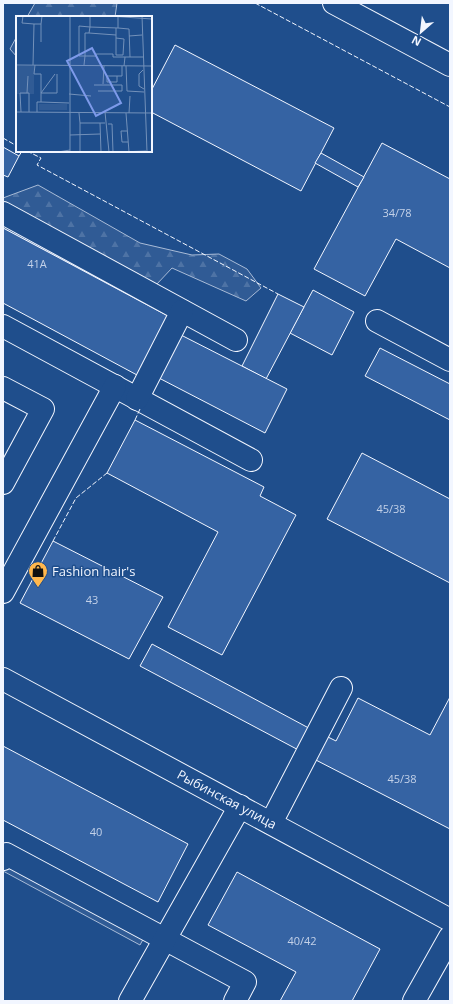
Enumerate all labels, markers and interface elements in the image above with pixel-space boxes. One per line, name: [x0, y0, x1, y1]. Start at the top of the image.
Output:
north arrow: [401, 12, 441, 52]
inset map: [16, 16, 152, 152]
text: N: [409, 33, 424, 50]
house number: 34/78: [382, 205, 412, 220]
house number: 41А: [27, 256, 47, 271]
house number: 45/38: [376, 501, 406, 516]
shop icon: Fashion hair's: [27, 560, 49, 588]
place label: Fashion hair's: [52, 562, 135, 580]
house number: 43: [86, 592, 98, 607]
street label: Рыбинская улица: [174, 765, 280, 833]
house number: 45/38: [387, 771, 417, 786]
house number: 40: [90, 824, 102, 839]
house number: 40/42: [287, 933, 317, 948]

